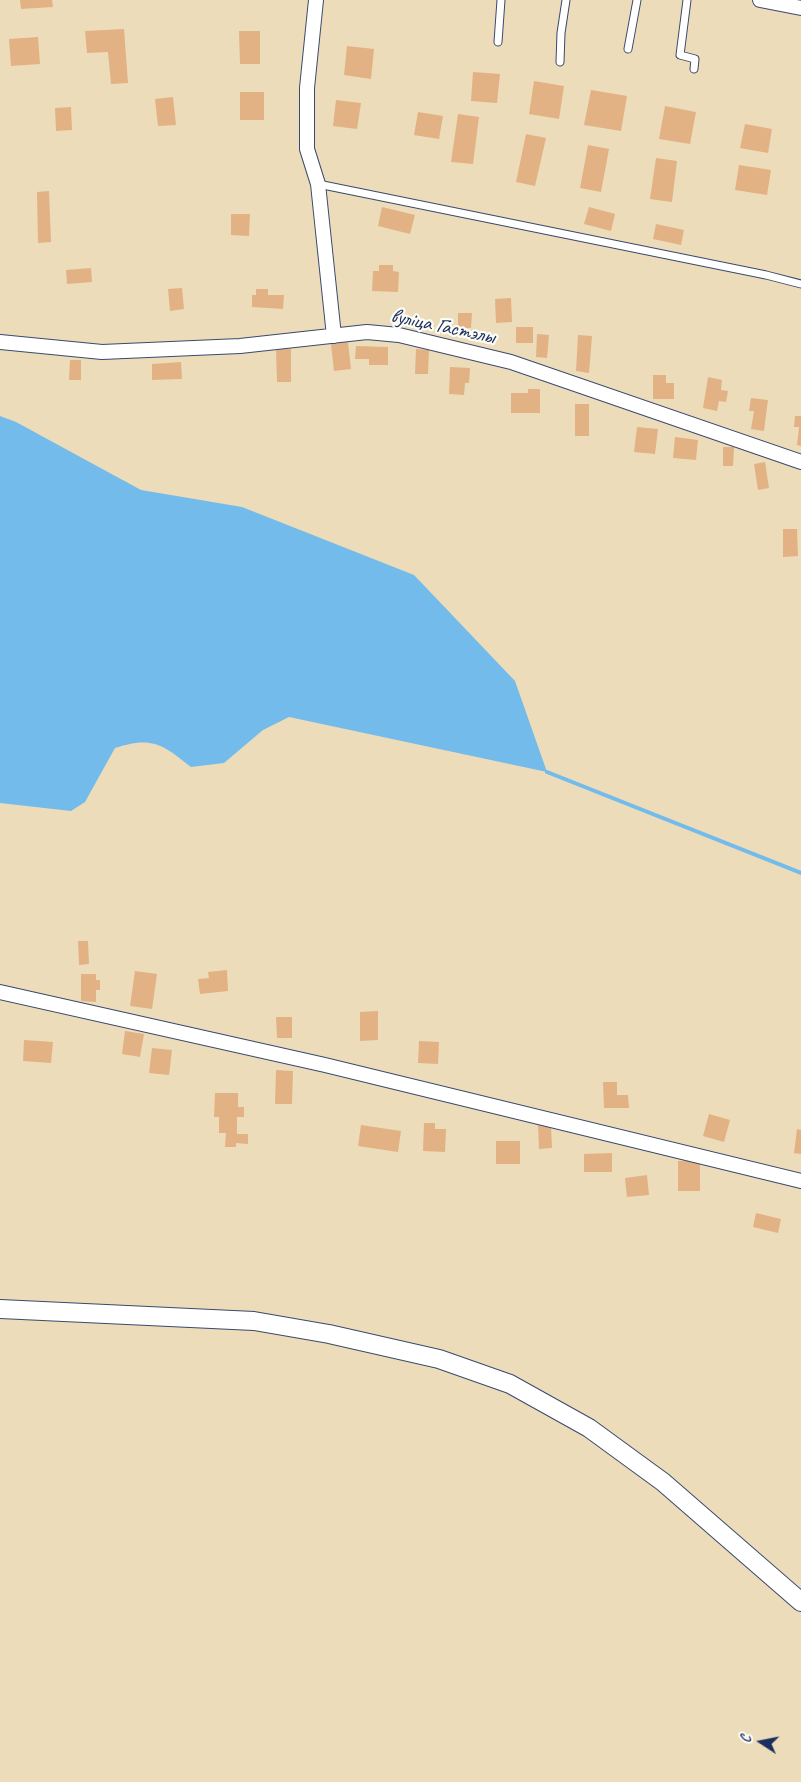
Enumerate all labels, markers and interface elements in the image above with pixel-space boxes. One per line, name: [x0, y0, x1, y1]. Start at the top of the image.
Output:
street label: вуліца Гастэлы: [389, 304, 497, 350]
north arrow: [736, 1717, 786, 1767]
text: С: [737, 1734, 755, 1744]

